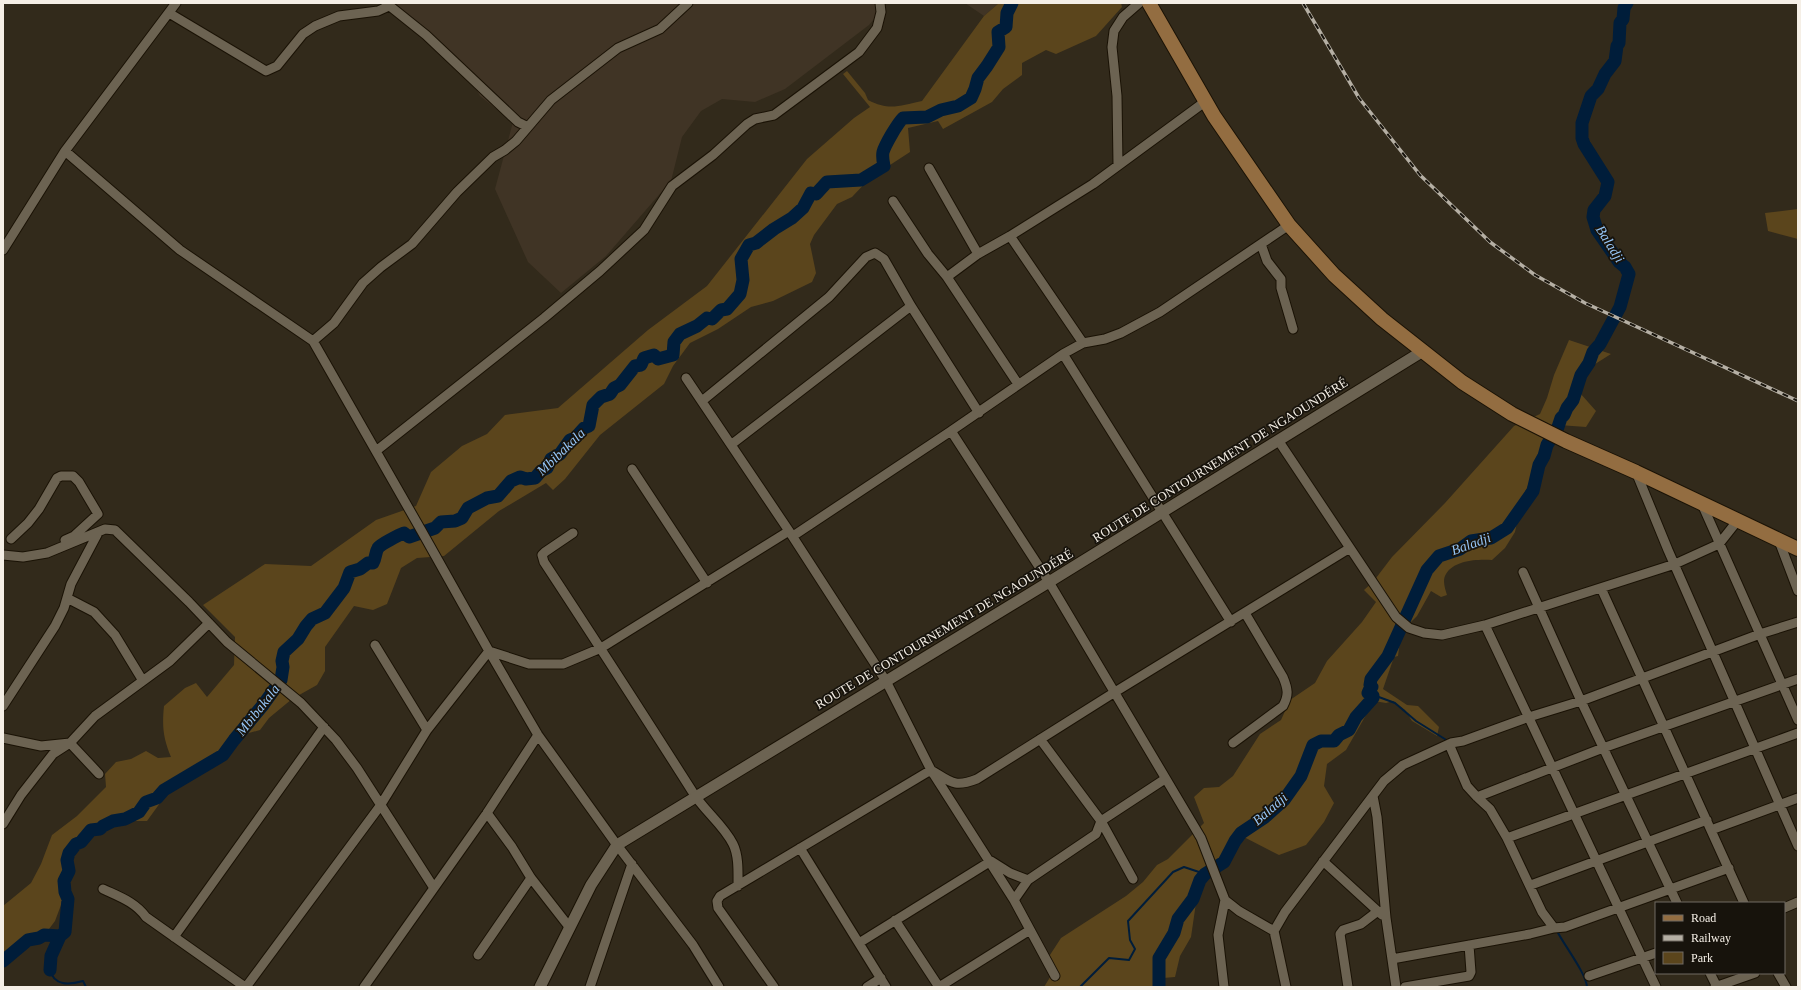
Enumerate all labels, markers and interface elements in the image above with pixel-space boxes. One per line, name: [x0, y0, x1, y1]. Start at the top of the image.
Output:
water label: Baladji: [1593, 223, 1627, 266]
street label: ROUTE DE CONTOURNEMENT DE NGAOUNDÉRÉ: [1090, 375, 1350, 545]
water label: Mbibakala: [533, 426, 588, 479]
water label: Baladji: [1449, 530, 1493, 558]
street label: ROUTE DE CONTOURNEMENT DE NGAOUNDÉRÉ: [813, 546, 1076, 712]
water label: Mbibakala: [233, 681, 283, 739]
water label: Baladji: [1250, 790, 1291, 828]
legend: [1655, 902, 1785, 974]
text: Road: [1691, 911, 1716, 925]
text: Railway: [1691, 931, 1731, 945]
text: Park: [1691, 951, 1713, 965]

